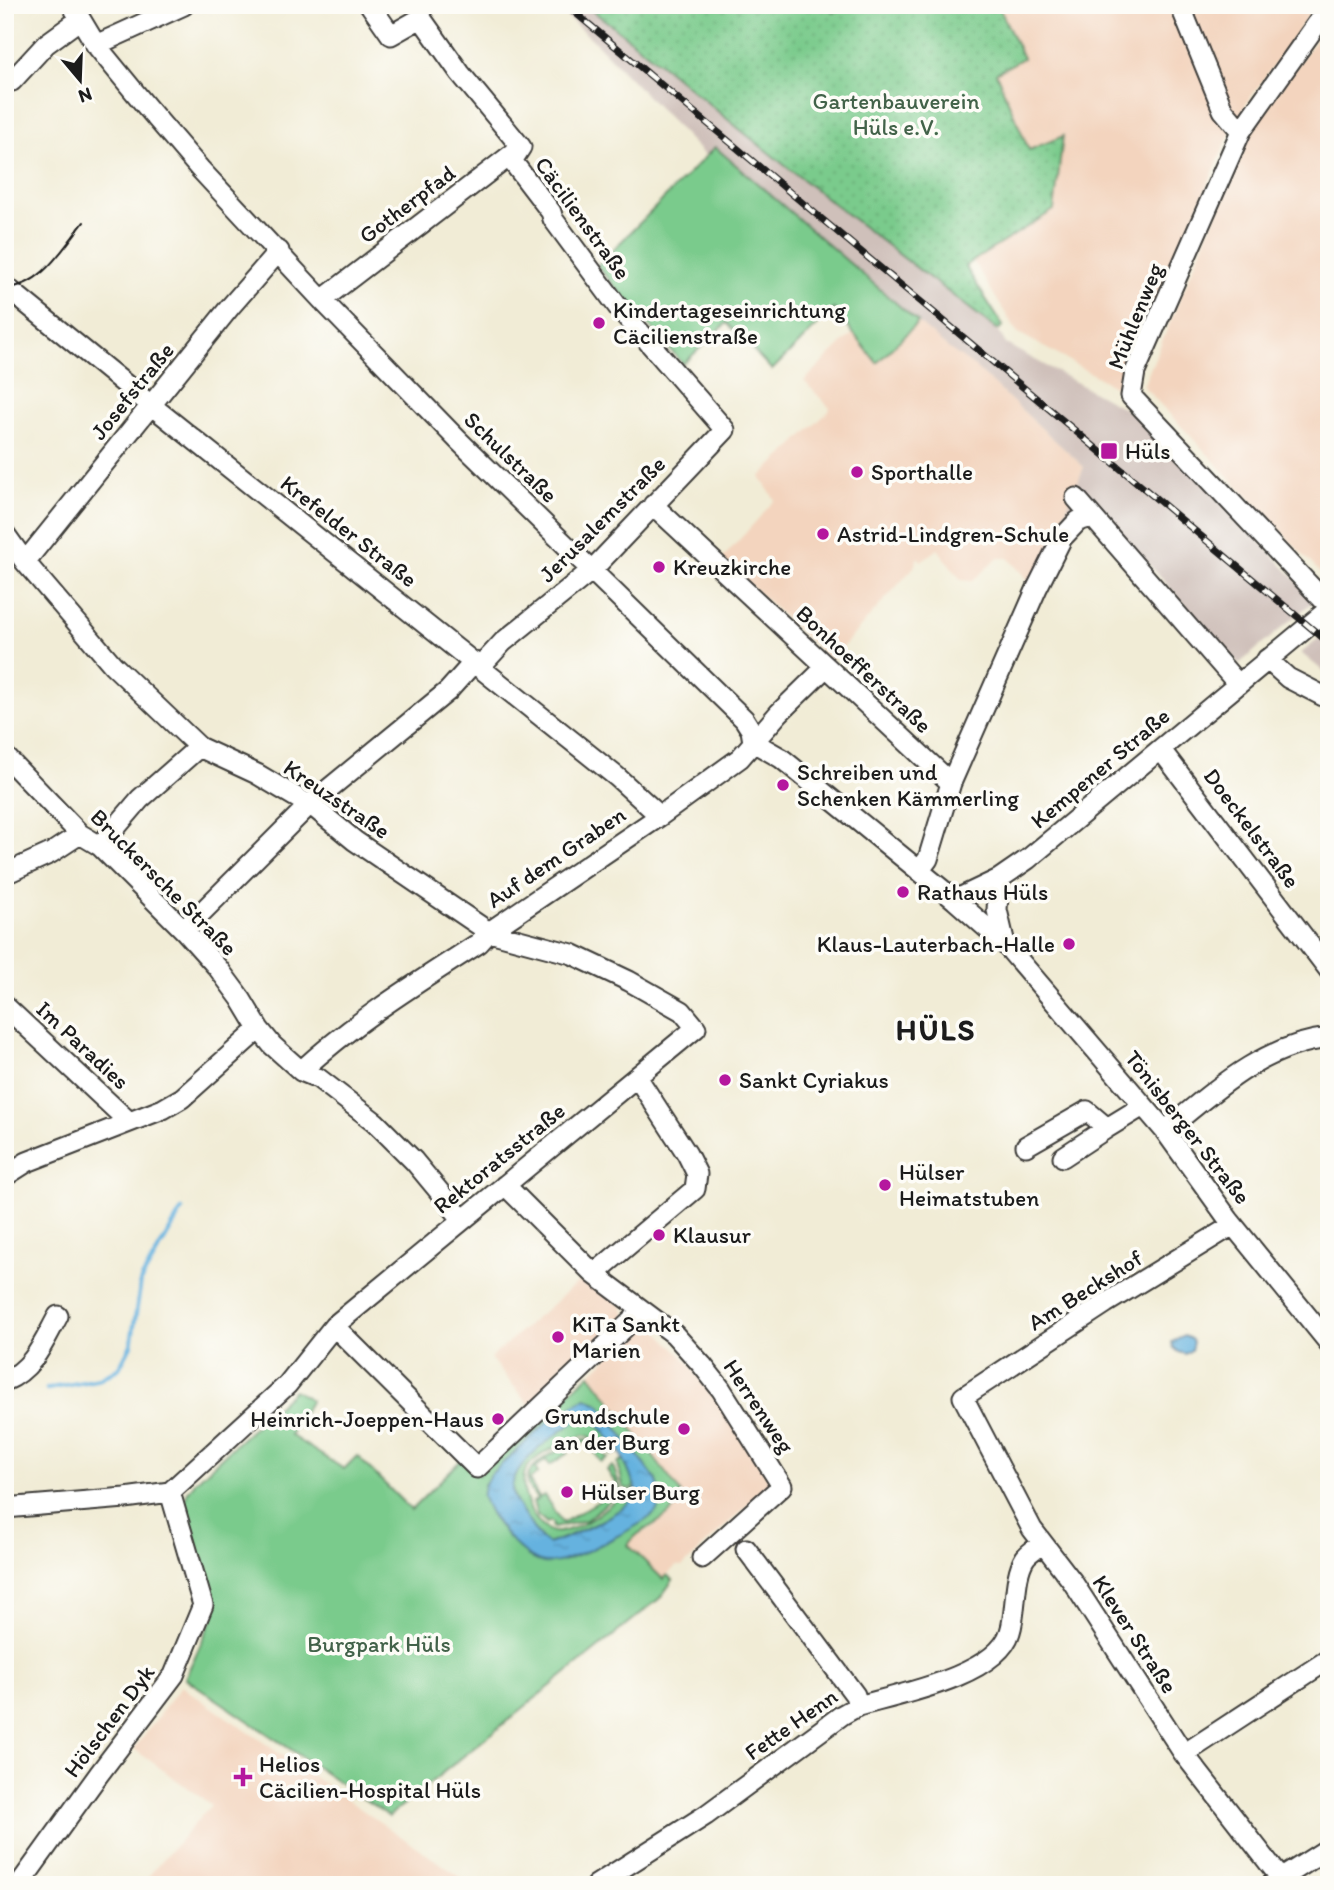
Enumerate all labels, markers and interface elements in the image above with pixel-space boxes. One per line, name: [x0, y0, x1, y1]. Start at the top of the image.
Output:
north arrow: [46, 46, 116, 116]
text: N: [76, 83, 95, 109]
park label: Gartenbauverein Hüls e.V.: [813, 87, 979, 141]
street label: Cäcilienstraße: [529, 151, 637, 285]
street label: Gotherpfad: [353, 158, 461, 249]
street label: Mühlenweg: [1101, 259, 1169, 373]
place label: Kindertageseinrichtung Cäcilienstraße: [613, 296, 846, 350]
marker: Kindertageseinrichtung Cäcilienstraße: [591, 315, 607, 331]
street label: Josefstraße: [84, 337, 180, 445]
street label: Schulstraße: [458, 406, 564, 508]
place label: Hüls: [1125, 437, 1170, 465]
marker: Hüls: [1099, 441, 1119, 461]
street label: Jerusalemstraße: [533, 450, 671, 588]
place label: Sporthalle: [871, 458, 973, 486]
marker: Sporthalle: [849, 464, 865, 480]
street label: Krefelder Straße: [275, 469, 423, 593]
place label: Astrid-Lindgren-Schule: [837, 520, 1069, 548]
marker: Astrid-Lindgren-Schule: [815, 526, 831, 542]
place label: Kreuzkirche: [673, 553, 791, 581]
marker: Kreuzkirche: [651, 559, 667, 575]
street label: Bonhoefferstraße: [790, 599, 938, 739]
street label: Kempener Straße: [1025, 702, 1175, 834]
street label: Kreuzstraße: [278, 753, 396, 845]
place label: Schreiben und Schenken Kämmerling: [797, 758, 1019, 812]
street label: Doeckelstraße: [1198, 762, 1306, 894]
marker: Schreiben und Schenken Kämmerling: [775, 777, 791, 793]
street label: Auf dem Graben: [481, 800, 631, 914]
street label: Bruckersche Straße: [85, 803, 243, 961]
place label: Rathaus Hüls: [917, 878, 1048, 906]
marker: Rathaus Hüls: [895, 884, 911, 900]
place label: Klaus-Lauterbach-Halle: [817, 930, 1055, 958]
marker: Klaus-Lauterbach-Halle: [1061, 936, 1077, 952]
street label: Im Paradies: [31, 995, 135, 1095]
district label: HÜLS: [896, 1011, 976, 1048]
street label: Tönisberger Straße: [1119, 1044, 1257, 1210]
place label: Sankt Cyriakus: [739, 1066, 889, 1094]
marker: Sankt Cyriakus: [717, 1072, 733, 1088]
street label: Rektoratsstraße: [427, 1096, 571, 1220]
place label: Hülser Heimatstuben: [899, 1158, 1039, 1212]
marker: Hülser Heimatstuben: [877, 1177, 893, 1193]
place label: Klausur: [673, 1221, 751, 1249]
marker: Klausur: [651, 1227, 667, 1243]
street label: Am Beckshof: [1023, 1244, 1148, 1336]
place label: KiTa Sankt Marien: [572, 1310, 681, 1364]
marker: KiTa Sankt Marien: [550, 1329, 566, 1345]
street label: Herrenweg: [717, 1354, 801, 1458]
place label: Grundschule an der Burg: [544, 1402, 670, 1456]
place label: Heinrich-Joeppen-Haus: [250, 1405, 484, 1433]
marker: Heinrich-Joeppen-Haus: [490, 1411, 506, 1427]
marker: Grundschule an der Burg: [676, 1421, 692, 1437]
place label: Hülser Burg: [581, 1478, 700, 1506]
marker: Hülser Burg: [559, 1484, 575, 1500]
street label: Klever Straße: [1086, 1570, 1184, 1698]
park label: Burgpark Hüls: [307, 1630, 451, 1658]
street label: Hölschen Dyk: [57, 1659, 161, 1783]
street label: Fette Henn: [739, 1682, 843, 1766]
place label: Helios Cäcilien-Hospital Hüls: [259, 1750, 481, 1804]
marker: Helios Cäcilien-Hospital Hüls: [233, 1767, 253, 1787]

